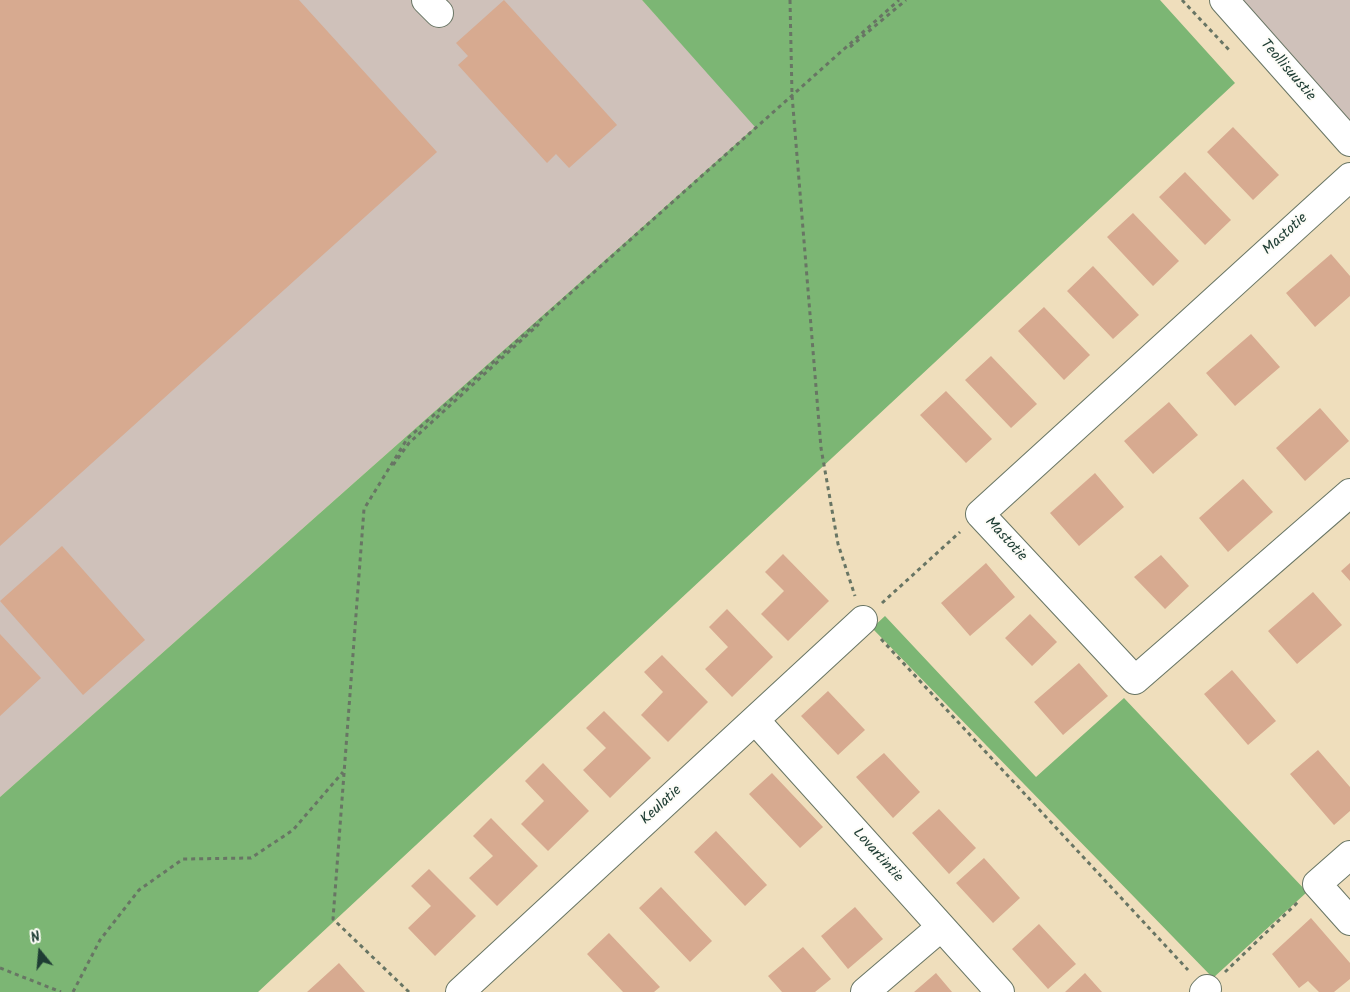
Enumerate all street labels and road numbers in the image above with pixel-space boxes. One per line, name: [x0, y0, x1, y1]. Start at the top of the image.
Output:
street label: Teollisuustie: [1255, 36, 1319, 106]
street label: Mastotie: [1260, 210, 1312, 260]
street label: Mastotie: [980, 514, 1030, 566]
street label: Keulatie: [638, 782, 686, 830]
street label: Lovartintie: [848, 825, 906, 887]

